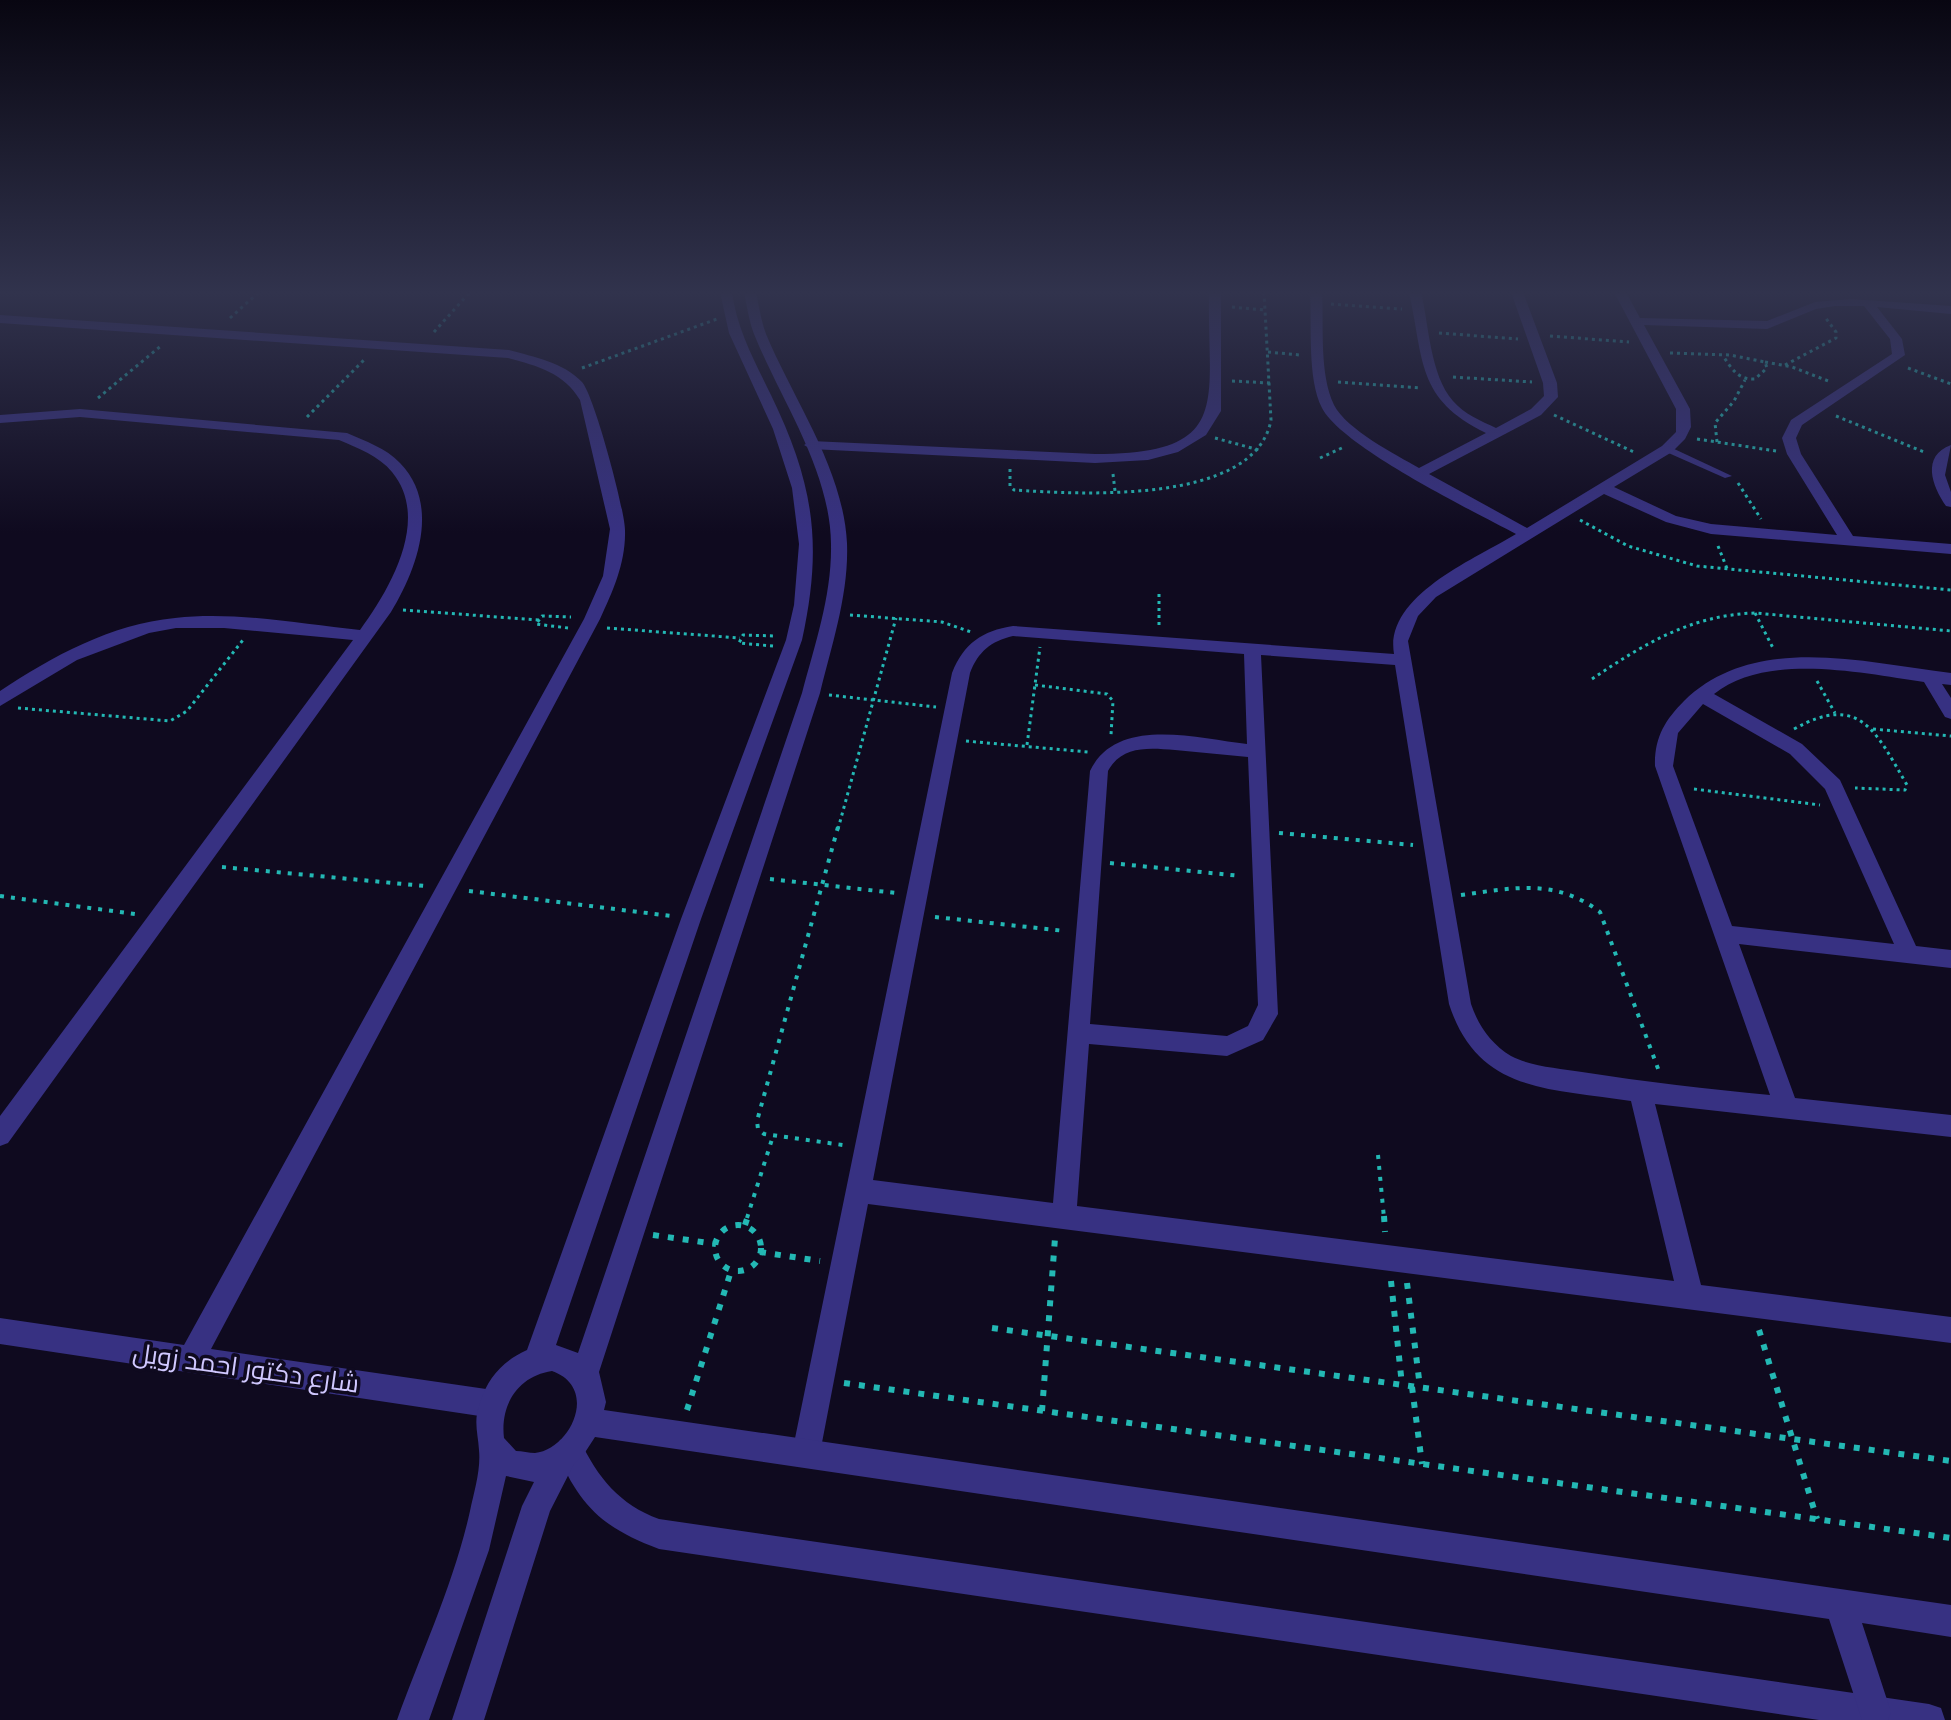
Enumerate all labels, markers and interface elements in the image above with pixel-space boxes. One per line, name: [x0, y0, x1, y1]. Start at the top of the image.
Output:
street label: شارع دكتور احمد زويل: [131, 1335, 361, 1401]

